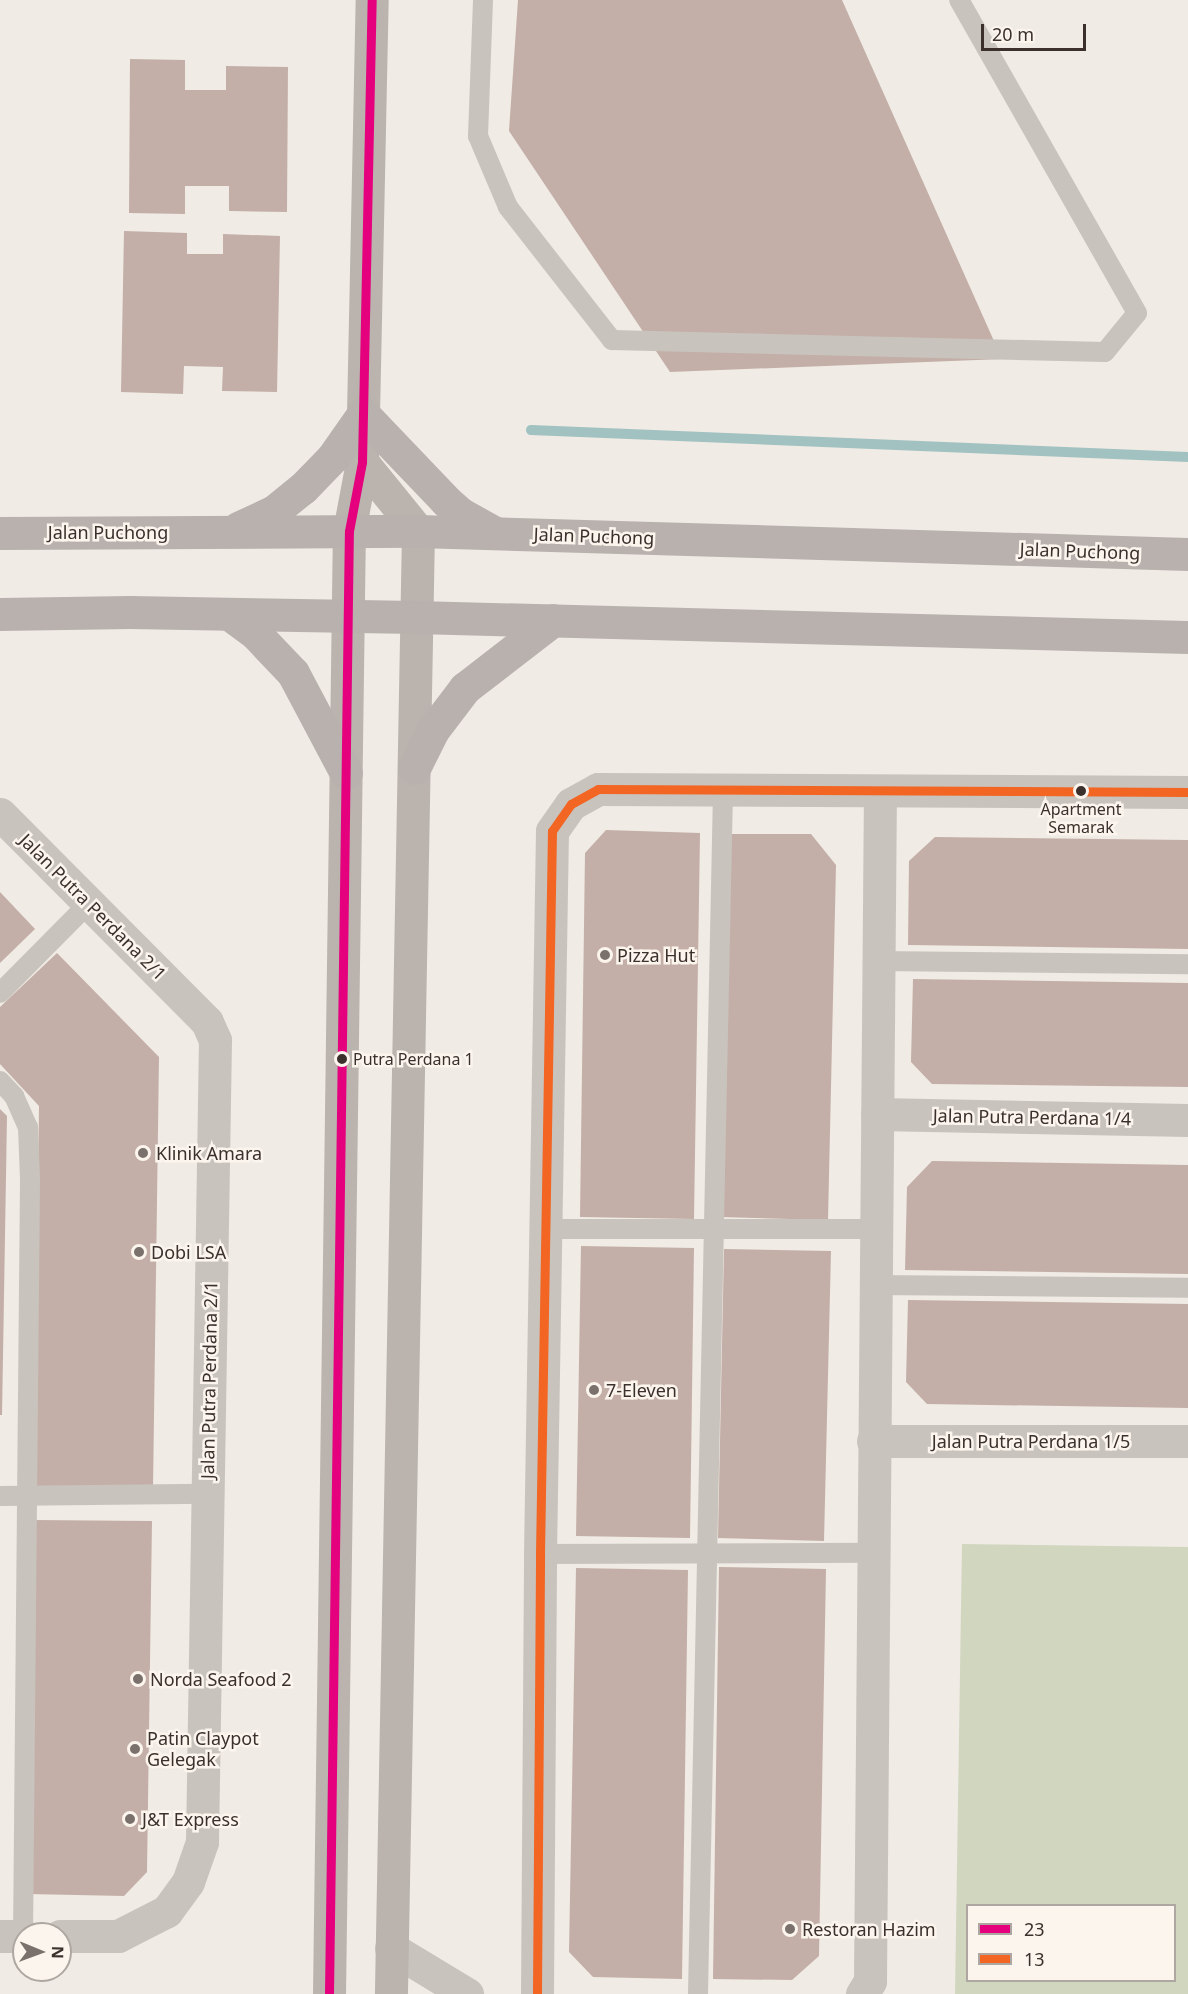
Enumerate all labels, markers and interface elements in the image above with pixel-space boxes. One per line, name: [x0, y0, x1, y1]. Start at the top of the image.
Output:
scale bar: [984, 12, 1089, 50]
text: 20 m: [992, 22, 1034, 46]
street label: Jalan Puchong: [48, 521, 168, 543]
street label: Jalan Puchong: [533, 523, 655, 549]
street label: Jalan Puchong: [1019, 538, 1141, 564]
marker: Apartment Semarak: [1075, 785, 1087, 797]
place label: Apartment Semarak: [1040, 799, 1122, 837]
street label: Jalan Putra Perdana 2/1: [15, 829, 171, 985]
place label: Pizza Hut: [617, 944, 695, 966]
marker: Pizza Hut: [598, 948, 612, 962]
place label: Putra Perdana 1: [353, 1049, 474, 1069]
marker: Putra Perdana 1: [336, 1053, 348, 1065]
street label: Jalan Putra Perdana 1/4: [933, 1104, 1131, 1130]
place label: Klinik Amara: [156, 1142, 262, 1164]
marker: Klinik Amara: [134, 1144, 152, 1162]
place label: Dobi LSA: [151, 1241, 226, 1263]
marker: Dobi LSA: [132, 1245, 146, 1259]
street label: Jalan Putra Perdana 2/1: [196, 1281, 222, 1479]
place label: 7-Eleven: [606, 1379, 677, 1401]
marker: 7-Eleven: [587, 1383, 601, 1397]
street label: Jalan Putra Perdana 1/5: [932, 1430, 1130, 1452]
place label: Norda Seafood 2: [150, 1668, 292, 1690]
marker: Norda Seafood 2: [131, 1672, 145, 1686]
place label: Patin Claypot Gelegak: [147, 1728, 259, 1770]
marker: Patin Claypot Gelegak: [128, 1742, 142, 1756]
place label: J&T Express: [142, 1808, 239, 1830]
marker: J&T Express: [123, 1812, 137, 1826]
legend: [966, 1904, 1176, 1982]
text: 23: [1024, 1917, 1045, 1941]
place label: Restoran Hazim: [802, 1918, 936, 1940]
north arrow: [12, 1922, 72, 1982]
marker: Restoran Hazim: [783, 1922, 797, 1936]
text: N: [47, 1946, 69, 1959]
text: 13: [1024, 1947, 1045, 1971]

